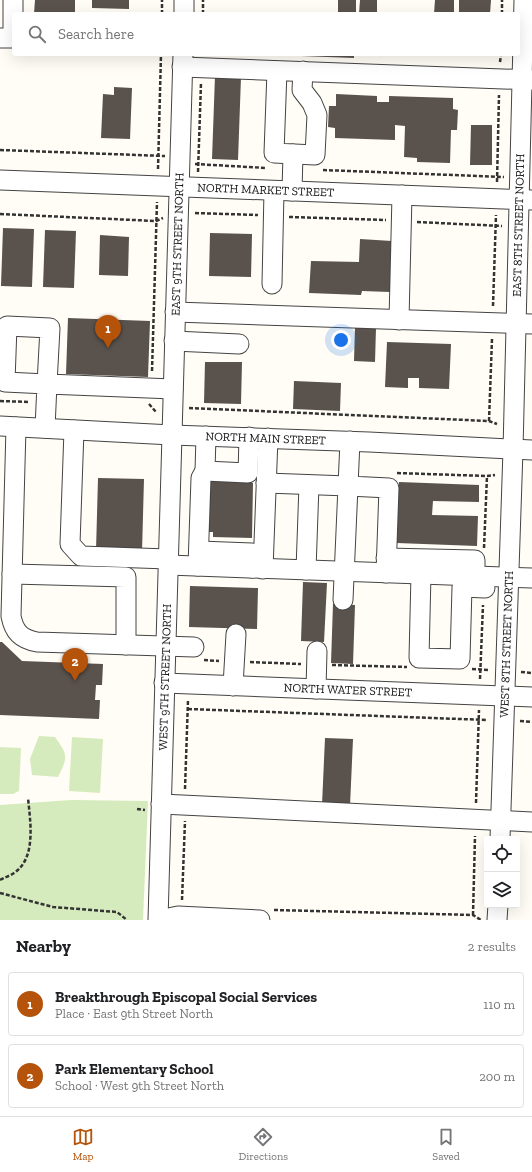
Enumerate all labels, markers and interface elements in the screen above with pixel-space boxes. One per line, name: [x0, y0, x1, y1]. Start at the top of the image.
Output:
search box: [12, 12, 520, 56]
icon: search: [26, 23, 48, 45]
text: Search here: [58, 25, 134, 43]
street label: EAST 8TH STREET NORTH: [510, 153, 527, 297]
street label: EAST 9TH STREET NORTH: [168, 172, 187, 316]
street label: NORTH MARKET STREET: [197, 180, 335, 200]
pin: 1: [95, 315, 121, 348]
your location: [331, 330, 351, 350]
street label: NORTH MAIN STREET: [205, 429, 327, 447]
street label: WEST 8TH STREET NORTH: [497, 570, 516, 718]
street label: WEST 9TH STREET NORTH: [156, 604, 174, 751]
pin: 2: [62, 648, 88, 681]
street label: NORTH WATER STREET: [283, 681, 413, 699]
map controls: [484, 836, 520, 908]
button: locate: [484, 836, 520, 872]
button: layers: [484, 872, 520, 908]
text: Nearby: [16, 936, 71, 956]
text: 2 results: [468, 939, 516, 954]
text: Breakthrough Episcopal Social Services: [55, 988, 317, 1006]
text: 1: [27, 997, 33, 1012]
text: 110 m: [483, 997, 515, 1012]
text: Place · East 9th Street North: [55, 1006, 213, 1021]
text: Park Elementary School: [55, 1060, 213, 1078]
text: 2: [27, 1069, 33, 1084]
text: 200 m: [479, 1069, 515, 1084]
text: School · West 9th Street North: [55, 1078, 224, 1093]
tab: Map: [72, 1126, 94, 1163]
tab: Directions: [238, 1126, 288, 1163]
tab: Saved: [432, 1126, 460, 1163]

